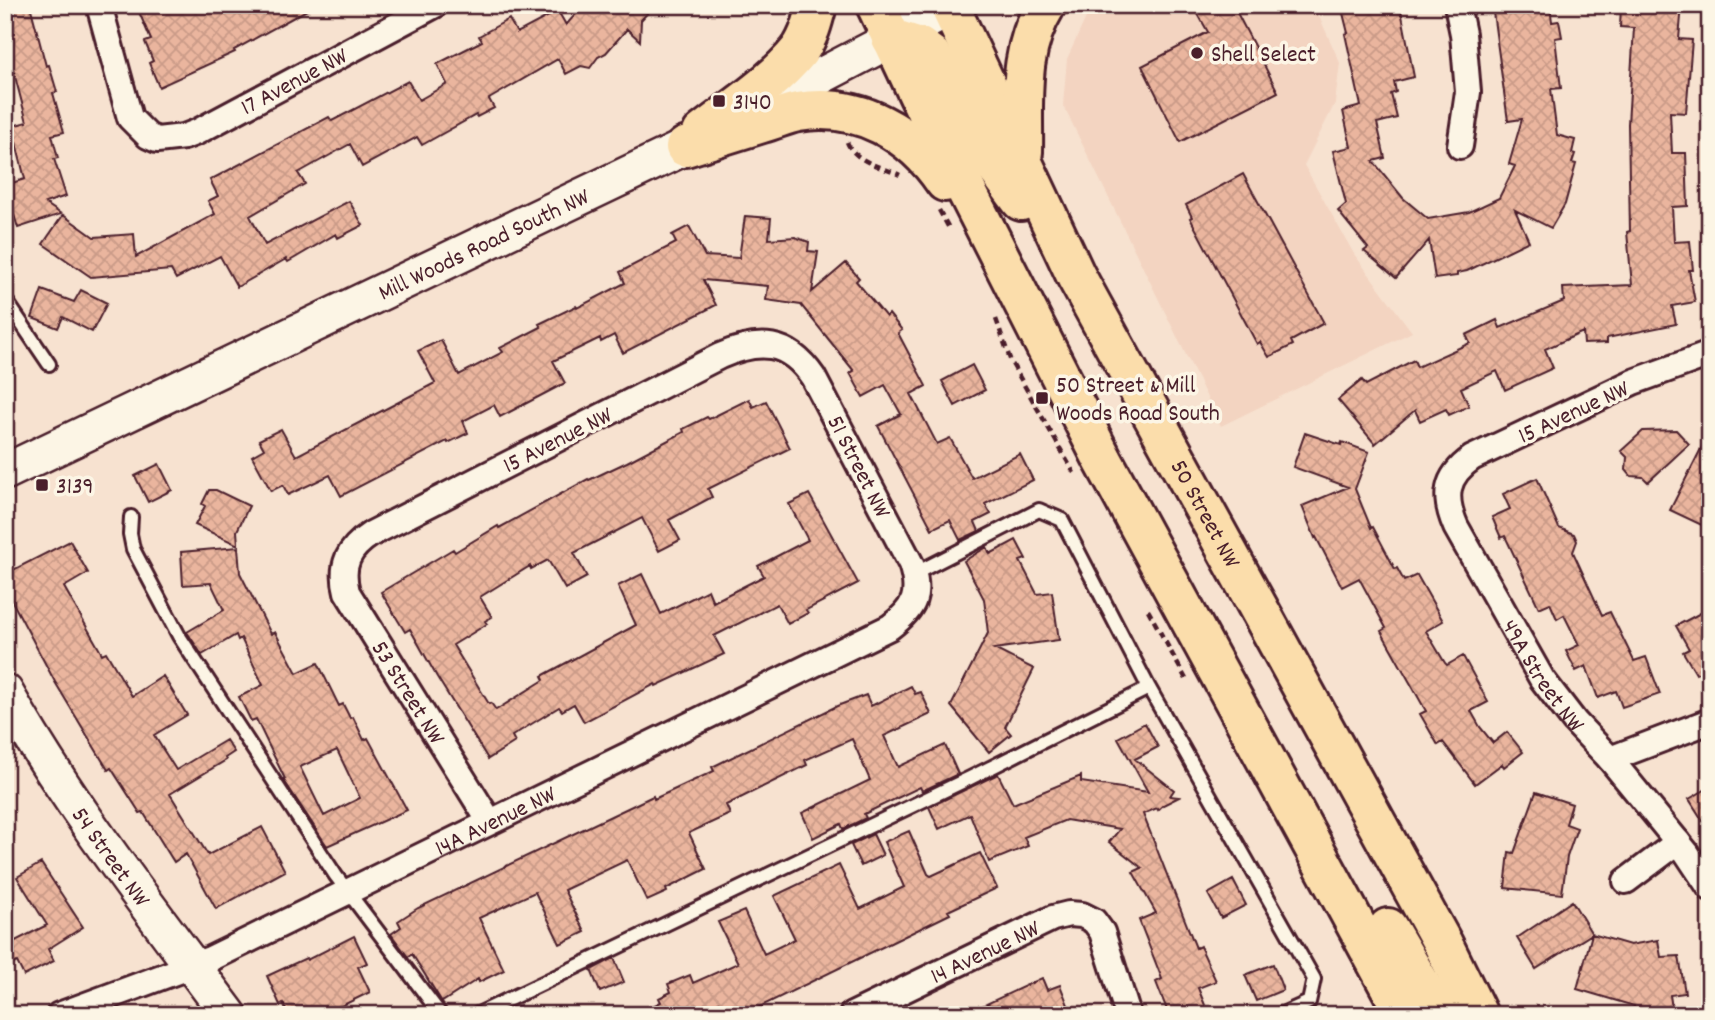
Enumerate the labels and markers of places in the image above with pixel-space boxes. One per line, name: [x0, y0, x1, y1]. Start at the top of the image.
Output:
place label: Shell Select: [1211, 39, 1316, 73]
marker: Shell Select: [1189, 45, 1205, 61]
place label: 3140: [733, 87, 772, 121]
marker: 3140: [711, 93, 727, 109]
place label: 50 Street & Mill Woods Road South: [1056, 370, 1220, 432]
marker: 50 Street & Mill Woods Road South: [1034, 390, 1050, 406]
place label: 3139: [56, 471, 94, 505]
marker: 3139: [34, 477, 50, 493]

